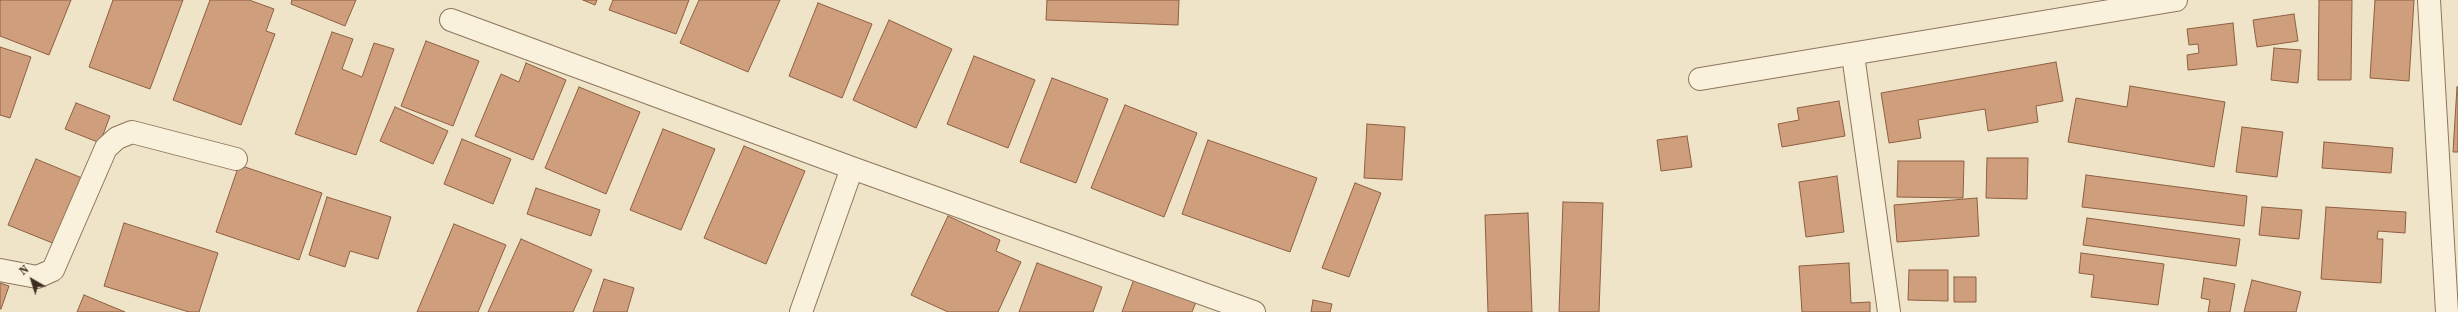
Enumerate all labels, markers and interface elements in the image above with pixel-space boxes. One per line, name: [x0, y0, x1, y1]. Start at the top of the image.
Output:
north arrow: [12, 260, 52, 300]
text: N: [16, 262, 32, 279]

